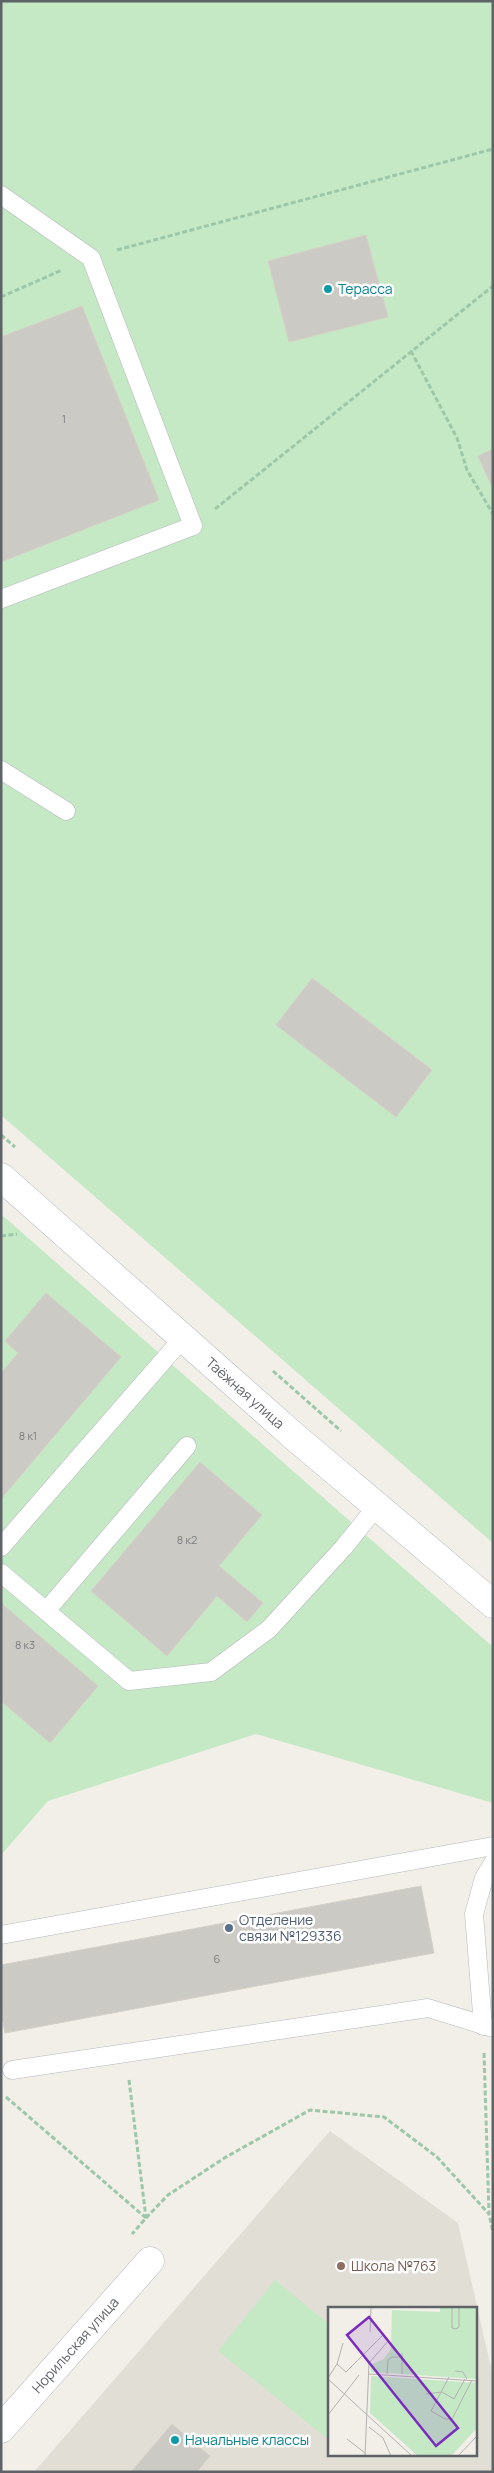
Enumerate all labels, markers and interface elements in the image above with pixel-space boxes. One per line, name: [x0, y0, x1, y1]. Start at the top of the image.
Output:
place label: Терасса: [338, 279, 393, 298]
marker: Терасса: [322, 283, 334, 295]
house number: 1: [62, 411, 66, 426]
street label: Таёжная улица: [202, 1353, 289, 1433]
house number: 8 к1: [19, 1428, 37, 1443]
house number: 8 к2: [177, 1532, 197, 1547]
house number: 8 к3: [15, 1637, 35, 1652]
place label: Отделение связи №129336: [239, 1910, 342, 1945]
marker: Отделение связи №129336: [223, 1922, 235, 1934]
house number: 6: [214, 1951, 221, 1966]
place label: Школа №763: [351, 2256, 436, 2275]
marker: Школа №763: [335, 2260, 347, 2272]
street label: Норильская улица: [27, 2293, 123, 2397]
inset map: [328, 2307, 476, 2456]
place label: Начальные классы: [185, 2430, 309, 2449]
marker: Начальные классы: [169, 2434, 181, 2446]

